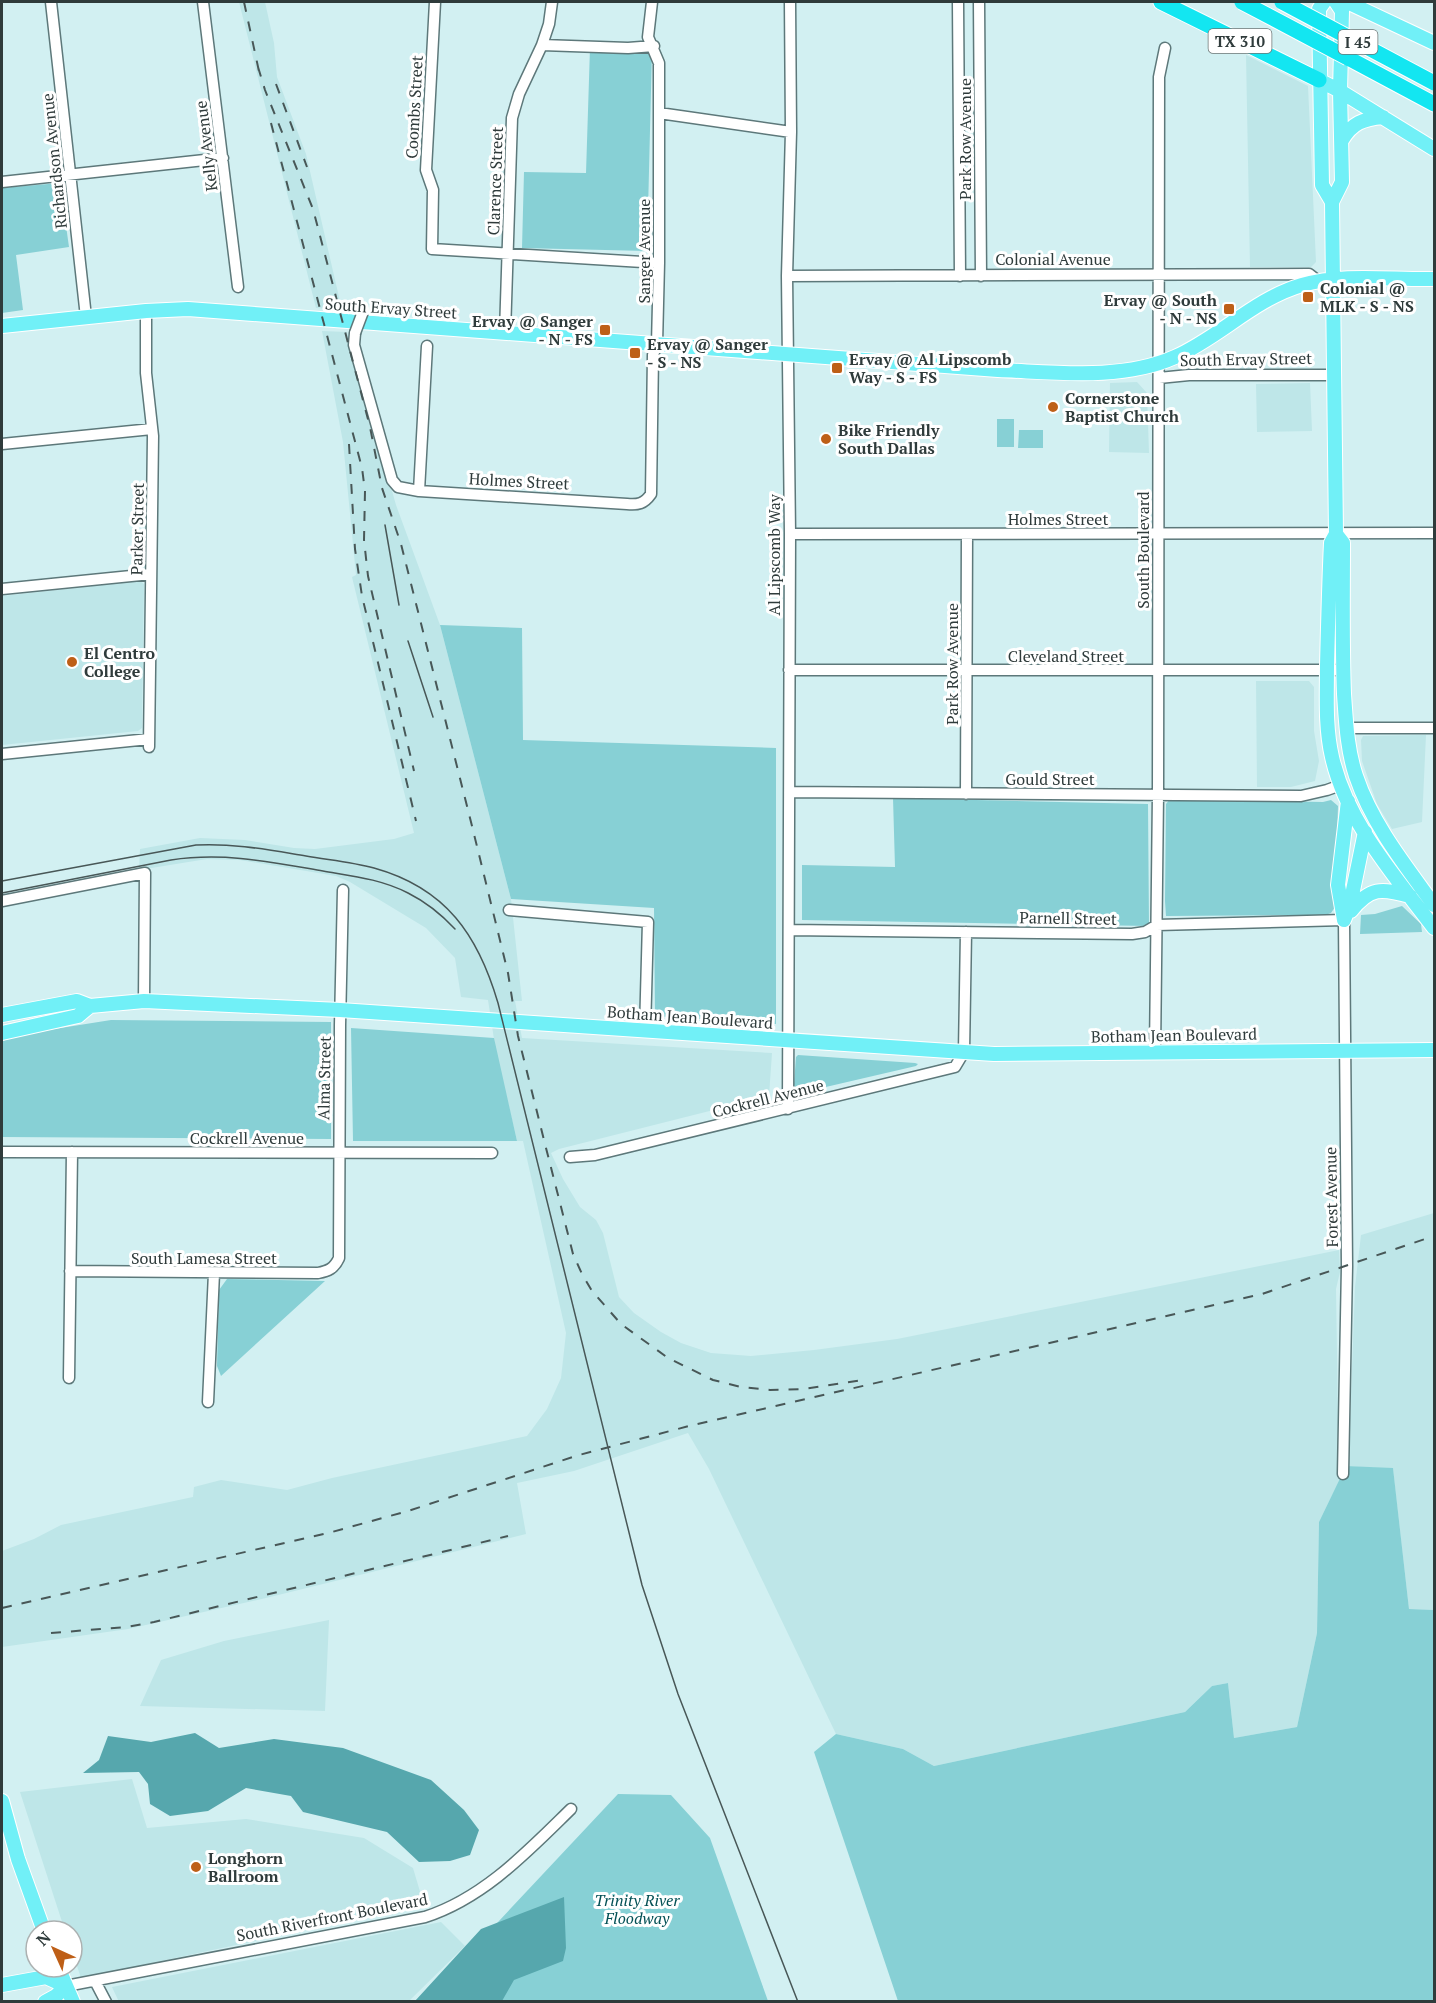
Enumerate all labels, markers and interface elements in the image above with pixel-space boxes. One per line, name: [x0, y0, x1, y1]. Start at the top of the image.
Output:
road number: TX 310: [1208, 29, 1272, 53]
road number: I 45: [1338, 30, 1378, 54]
street label: Coombs Street: [400, 55, 428, 159]
street label: Park Row Avenue: [954, 78, 976, 200]
street label: Richardson Avenue: [36, 92, 72, 230]
street label: Kelly Avenue: [190, 99, 222, 193]
street label: Clarence Street: [482, 126, 508, 236]
street label: Sanger Avenue: [633, 199, 655, 303]
street label: Colonial Avenue: [995, 248, 1111, 270]
place label: Colonial @ MLK - S - NS: [1320, 277, 1414, 317]
place label: Ervay @ South - N - NS: [1104, 289, 1218, 329]
marker: Colonial @ MLK - S - NS: [1301, 290, 1315, 304]
street label: South Ervay Street: [324, 292, 458, 324]
marker: Ervay @ South - N - NS: [1222, 302, 1236, 316]
place label: Ervay @ Sanger - N - FS: [472, 310, 593, 350]
marker: Ervay @ Sanger - N - FS: [598, 323, 612, 337]
place label: Ervay @ Sanger - S - NS: [647, 333, 768, 373]
marker: Ervay @ Sanger - S - NS: [628, 346, 642, 360]
street label: South Ervay Street: [1180, 347, 1312, 371]
place label: Ervay @ Al Lipscomb Way - S - FS: [849, 348, 1011, 388]
marker: Ervay @ Al Lipscomb Way - S - FS: [830, 361, 844, 375]
place label: Cornerstone Baptist Church: [1065, 387, 1180, 427]
marker: Cornerstone Baptist Church: [1046, 400, 1060, 414]
place label: Bike Friendly South Dallas: [838, 419, 940, 459]
marker: Bike Friendly South Dallas: [819, 432, 833, 446]
street label: Holmes Street: [468, 467, 570, 495]
street label: Parker Street: [125, 482, 149, 575]
street label: South Boulevard: [1132, 491, 1154, 609]
street label: Al Lipscomb Way: [763, 493, 785, 616]
street label: Holmes Street: [1008, 508, 1108, 530]
street label: Park Row Avenue: [941, 603, 963, 725]
place label: El Centro College: [84, 642, 156, 682]
street label: Cleveland Street: [1008, 645, 1124, 667]
marker: El Centro College: [65, 655, 79, 669]
street label: Gould Street: [1005, 768, 1095, 790]
street label: Parnell Street: [1019, 906, 1117, 930]
street label: Botham Jean Boulevard: [606, 1000, 774, 1034]
street label: Botham Jean Boulevard: [1091, 1023, 1257, 1047]
street label: Alma Street: [312, 1036, 336, 1120]
street label: Cockrell Avenue: [710, 1074, 826, 1122]
street label: Cockrell Avenue: [190, 1127, 304, 1149]
street label: Forest Avenue: [1319, 1147, 1343, 1247]
street label: South Lamesa Street: [131, 1247, 277, 1269]
place label: Longhorn Ballroom: [208, 1847, 284, 1887]
marker: Longhorn Ballroom: [189, 1860, 203, 1874]
street label: South Riverfront Boulevard: [235, 1888, 430, 1946]
park label: Trinity River Floodway: [595, 1889, 680, 1929]
north arrow: [24, 1919, 84, 1979]
text: N: [31, 1926, 55, 1950]

